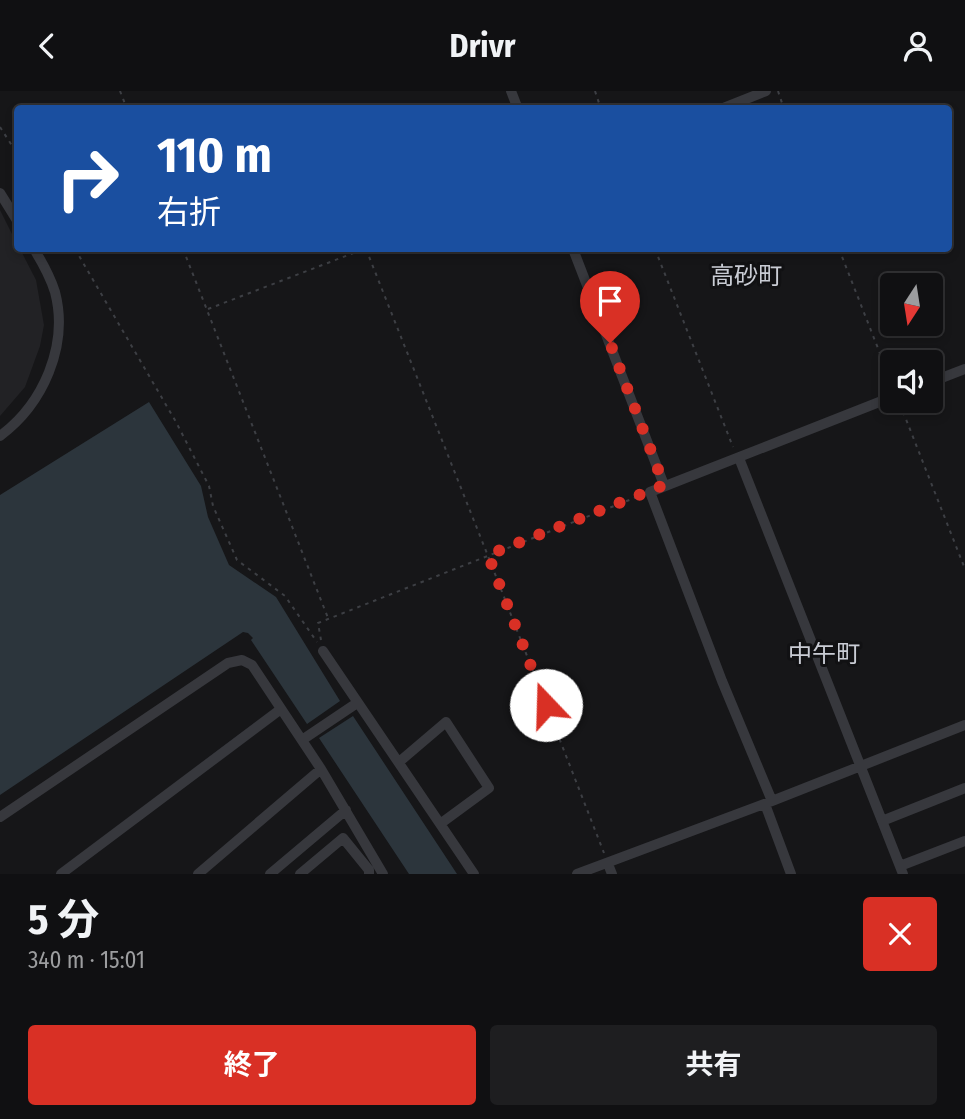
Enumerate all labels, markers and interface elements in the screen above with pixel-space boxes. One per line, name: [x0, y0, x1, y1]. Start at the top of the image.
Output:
icon: back: [28, 27, 66, 65]
text: Drivr: [450, 27, 515, 65]
icon: person: [899, 27, 937, 65]
text: 110 m: [157, 126, 272, 185]
icon: right: [42, 133, 133, 224]
text: 右折: [157, 193, 221, 231]
district label: 高砂町: [710, 262, 782, 290]
pin: [580, 271, 640, 343]
north arrow: [880, 273, 943, 336]
map controls: [880, 273, 943, 413]
icon: arrive: [591, 282, 629, 320]
button: sound: [880, 350, 943, 413]
district label: 中午町: [788, 640, 860, 668]
position arrow: [509, 668, 583, 742]
text: 5 分: [28, 895, 99, 945]
button: close: [863, 897, 937, 971]
text: 340 m · 15:01: [28, 946, 145, 974]
button: 終了: [28, 1025, 476, 1105]
button: 共有: [490, 1025, 937, 1105]

